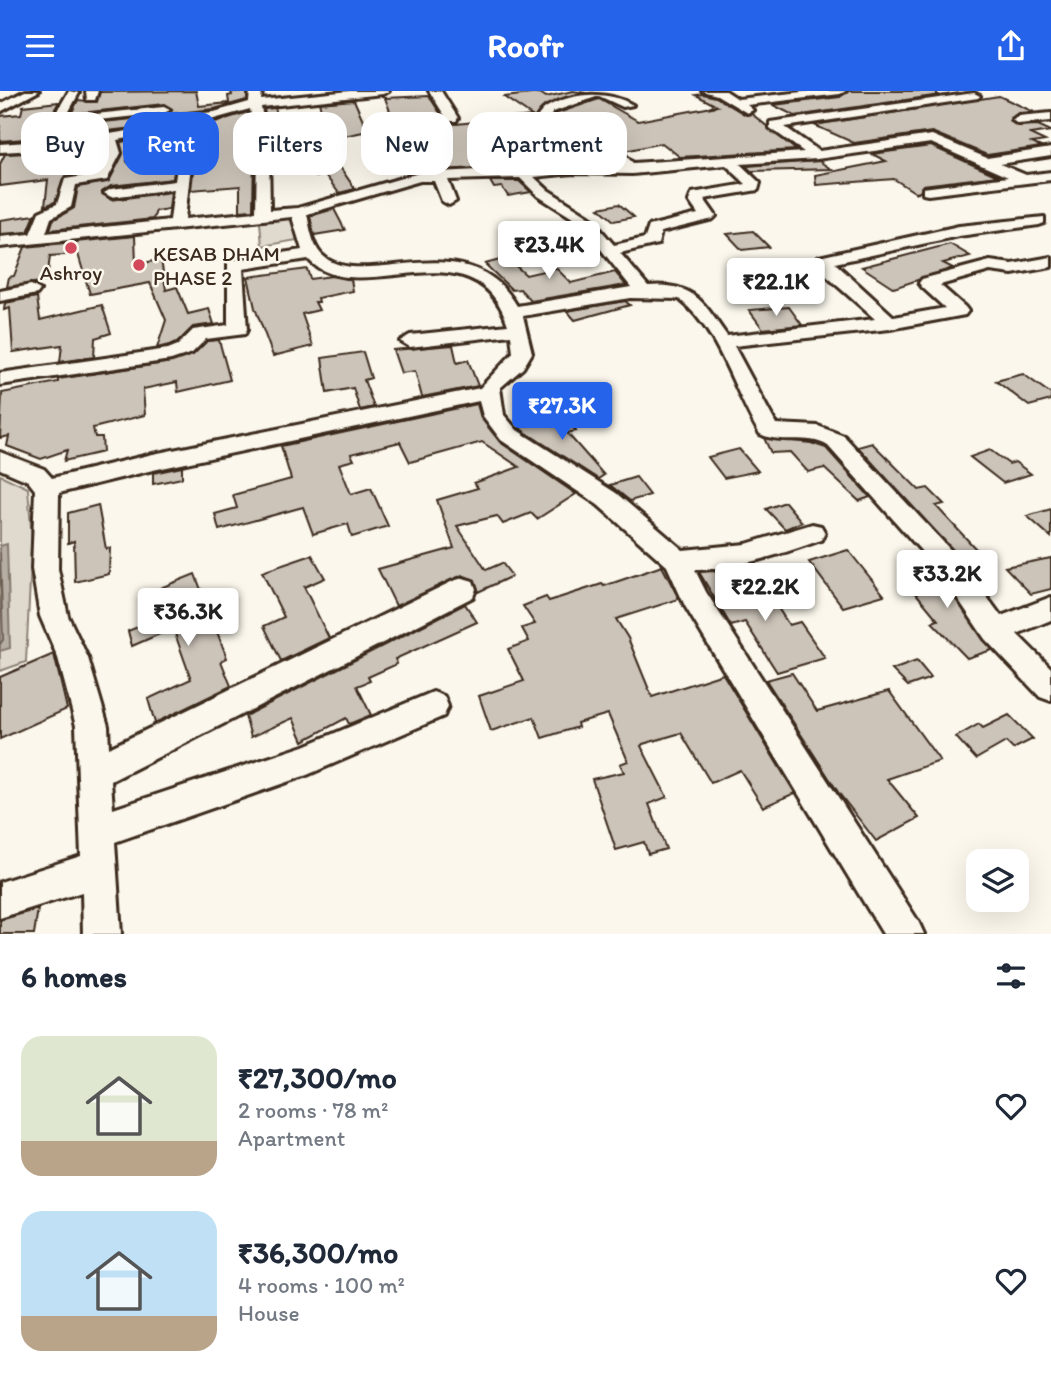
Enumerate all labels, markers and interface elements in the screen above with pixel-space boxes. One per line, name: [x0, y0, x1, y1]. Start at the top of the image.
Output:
icon: menu: [21, 27, 59, 65]
text: Roofr: [488, 27, 563, 65]
icon: share: [992, 27, 1030, 65]
chip: Buy: [21, 112, 109, 175]
chip: Rent: [123, 112, 219, 175]
chip: Filters: [233, 112, 347, 175]
chip: New: [361, 112, 453, 175]
chip: Apartment: [467, 112, 627, 175]
pin: ₹23.4K: [492, 221, 606, 281]
text: ₹23.4K: [514, 230, 584, 258]
marker: Ashroy: [63, 240, 79, 256]
place label: KESAB DHAM PHASE 2: [153, 241, 280, 290]
marker: KESAB DHAM PHASE 2: [131, 257, 147, 273]
pin: ₹22.1K: [719, 259, 833, 318]
place label: Ashroy: [40, 260, 102, 285]
text: ₹22.1K: [743, 267, 809, 295]
pin: ₹27.3K: [505, 383, 619, 442]
text: ₹27.3K: [528, 391, 596, 419]
pin: ₹33.2K: [890, 551, 1004, 610]
text: ₹33.2K: [913, 559, 981, 587]
pin: ₹22.2K: [708, 563, 822, 623]
text: ₹22.2K: [731, 572, 799, 600]
pin: ₹36.3K: [131, 589, 245, 648]
text: ₹36.3K: [154, 597, 222, 625]
map controls: [966, 849, 1029, 912]
button: layers: [966, 849, 1029, 912]
icon: filters: [992, 957, 1030, 995]
text: 6 homes: [21, 958, 127, 995]
text: ₹27,300/mo: [238, 1059, 397, 1096]
icon: home: [77, 1064, 161, 1148]
icon: heart: [992, 1087, 1030, 1125]
text: 2 rooms · 78 m²: [238, 1096, 388, 1124]
text: Apartment: [238, 1124, 345, 1152]
text: ₹36,300/mo: [238, 1234, 398, 1271]
icon: home: [77, 1239, 161, 1323]
icon: heart: [992, 1262, 1030, 1300]
text: 4 rooms · 100 m²: [238, 1271, 405, 1299]
text: House: [238, 1299, 300, 1327]

